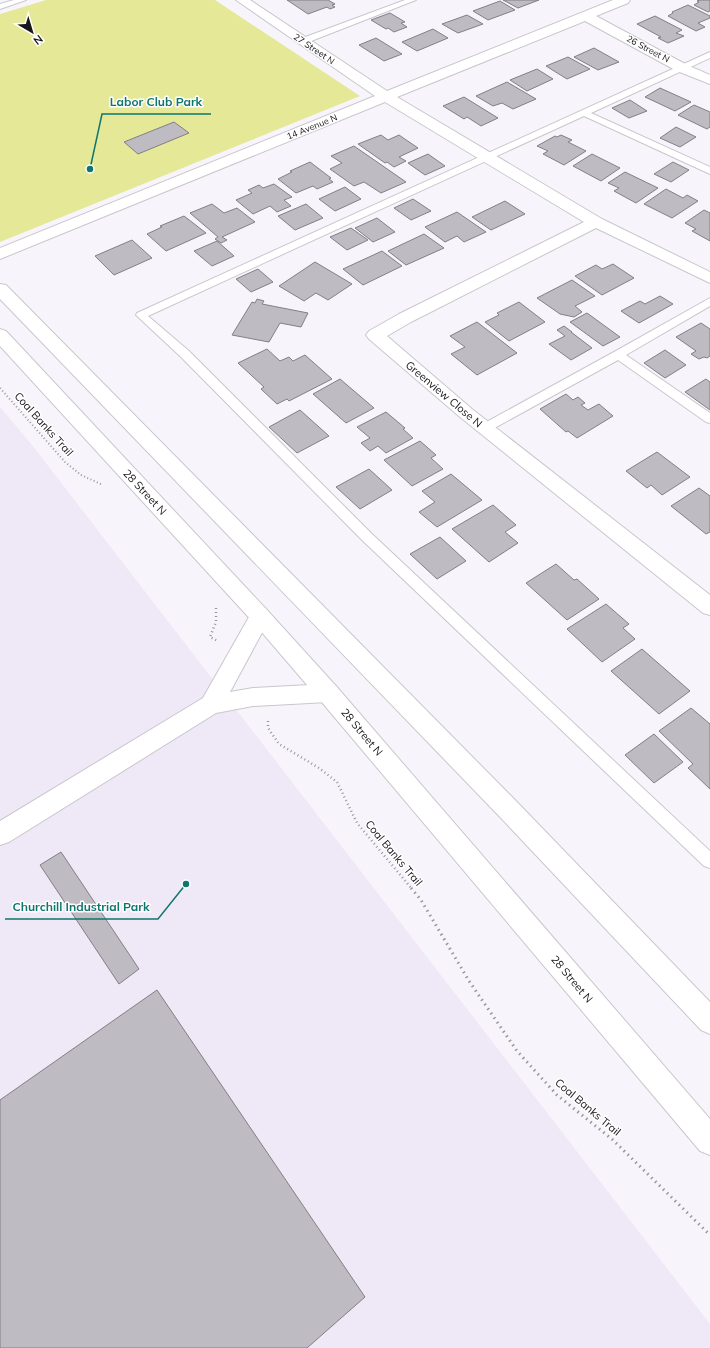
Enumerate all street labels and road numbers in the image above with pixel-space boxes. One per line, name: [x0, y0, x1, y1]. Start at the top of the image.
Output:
street label: 27 Street N: [292, 31, 337, 66]
street label: 26 Street N: [625, 33, 672, 64]
street label: 14 Avenue N: [285, 111, 339, 142]
street label: Greenview Close N: [403, 358, 485, 430]
street label: Coal Banks Trail: [12, 389, 76, 459]
street label: 28 Street N: [120, 466, 170, 518]
street label: 28 Street N: [338, 705, 386, 759]
street label: Coal Banks Trail: [362, 817, 426, 889]
street label: 28 Street N: [548, 952, 596, 1006]
street label: Coal Banks Trail: [552, 1075, 624, 1139]

